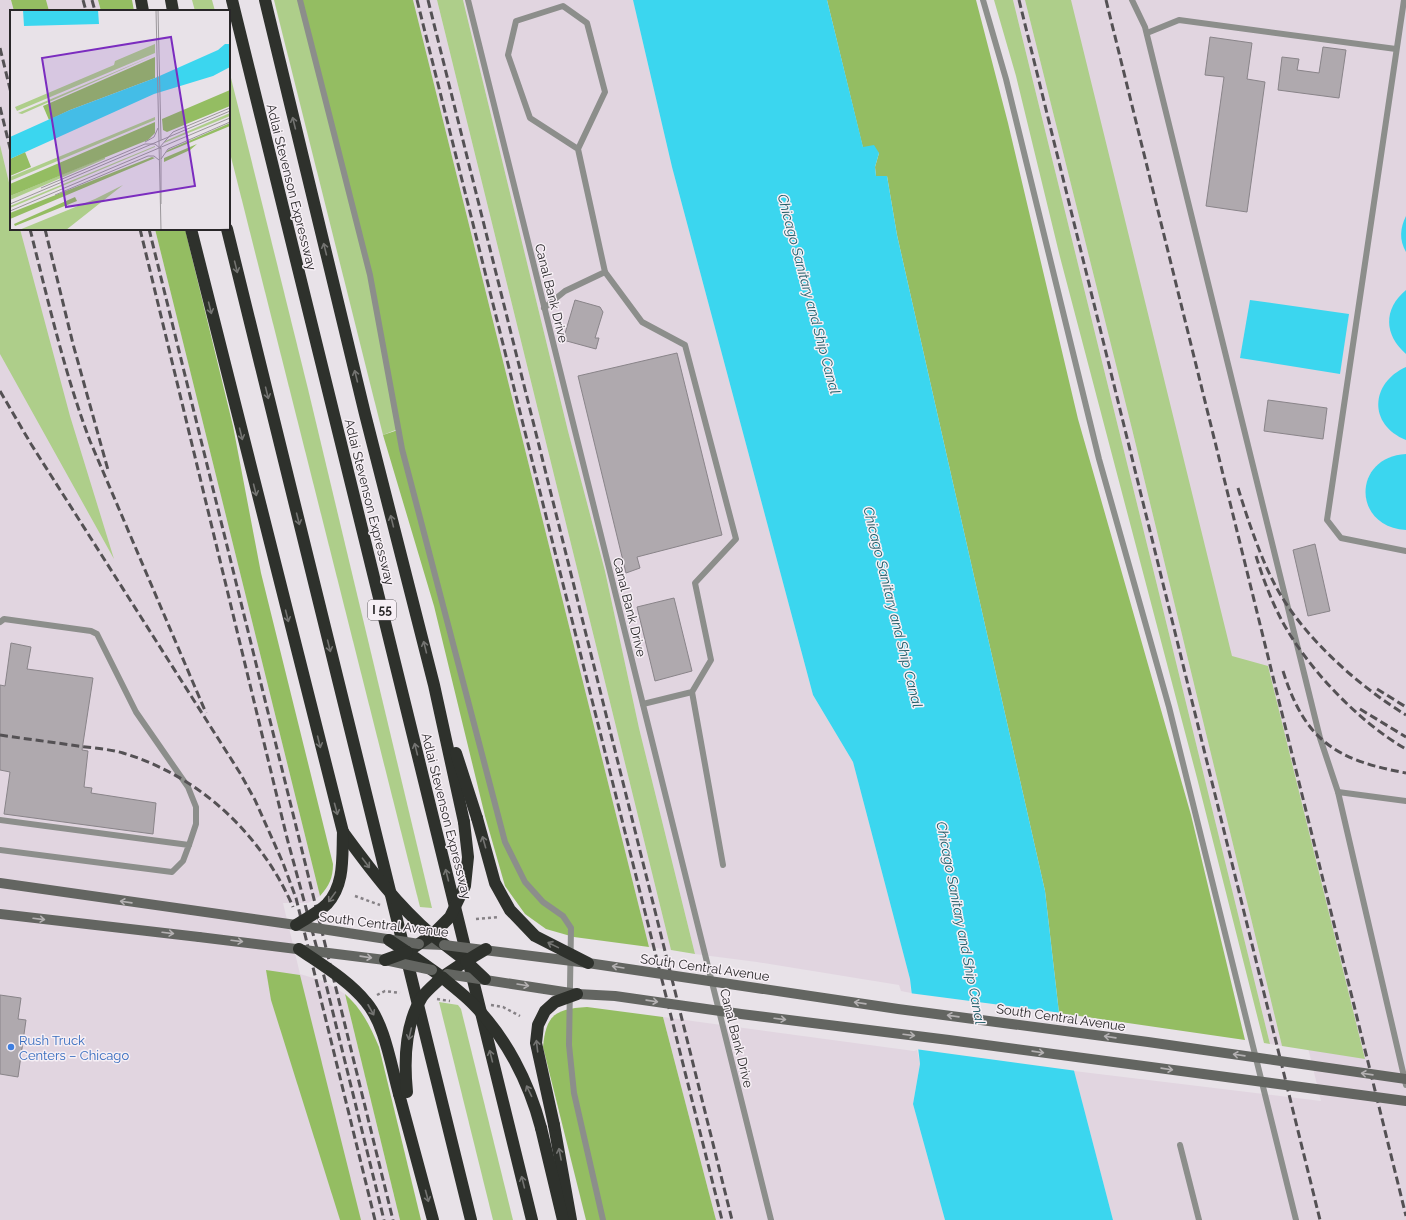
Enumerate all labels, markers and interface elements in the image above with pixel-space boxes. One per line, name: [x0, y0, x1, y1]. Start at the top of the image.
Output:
inset map: [10, 10, 230, 230]
street label: Adlai Stevenson Expressway: [264, 102, 319, 272]
one-way arrow: [290, 117, 298, 130]
water label: Chicago Sanitary and Ship Canal: [775, 192, 844, 396]
street label: Canal Bank Drive: [532, 242, 571, 345]
one-way arrow: [321, 243, 328, 256]
one-way arrow: [233, 260, 241, 273]
one-way arrow: [207, 301, 214, 314]
one-way arrow: [351, 370, 359, 383]
one-way arrow: [264, 386, 272, 399]
street label: Adlai Stevenson Expressway: [342, 417, 397, 587]
one-way arrow: [238, 427, 246, 440]
one-way arrow: [252, 483, 260, 496]
water label: Chicago Sanitary and Ship Canal: [860, 505, 926, 710]
one-way arrow: [295, 513, 303, 526]
one-way arrow: [388, 515, 396, 528]
street label: Canal Bank Drive: [610, 556, 649, 659]
road number: I 55: [368, 600, 396, 620]
one-way arrow: [284, 609, 291, 622]
one-way arrow: [326, 639, 334, 652]
one-way arrow: [421, 641, 428, 654]
street label: Adlai Stevenson Expressway: [419, 731, 474, 901]
one-way arrow: [316, 735, 323, 748]
one-way arrow: [412, 743, 419, 756]
one-way arrow: [333, 802, 340, 815]
water label: Chicago Sanitary and Ship Canal: [933, 820, 989, 1026]
one-way arrow: [480, 836, 487, 849]
one-way arrow: [362, 858, 370, 869]
one-way arrow: [443, 869, 450, 882]
one-way arrow: [328, 891, 336, 902]
one-way arrow: [120, 898, 133, 906]
street label: South Central Avenue: [318, 909, 450, 940]
one-way arrow: [32, 915, 45, 922]
one-way arrow: [161, 930, 174, 937]
one-way arrow: [230, 938, 243, 945]
one-way arrow: [548, 941, 560, 948]
street label: South Central Avenue: [639, 951, 771, 984]
one-way arrow: [359, 954, 372, 961]
one-way arrow: [612, 963, 625, 971]
one-way arrow: [516, 981, 529, 989]
street label: Canal Bank Drive: [717, 987, 756, 1090]
one-way arrow: [645, 997, 658, 1005]
one-way arrow: [853, 999, 866, 1007]
street label: South Central Avenue: [995, 1001, 1127, 1034]
one-way arrow: [367, 1004, 375, 1016]
one-way arrow: [947, 1012, 960, 1020]
one-way arrow: [773, 1015, 786, 1023]
one-way arrow: [405, 1027, 413, 1040]
one-way arrow: [902, 1031, 915, 1039]
place label: Rush Truck Centers – Chicago: [19, 1033, 129, 1063]
one-way arrow: [1104, 1033, 1117, 1041]
one-way arrow: [533, 1039, 541, 1052]
marker: Rush Truck Centers – Chicago: [6, 1042, 16, 1052]
one-way arrow: [1031, 1048, 1044, 1056]
one-way arrow: [487, 1050, 495, 1063]
one-way arrow: [1233, 1051, 1246, 1059]
one-way arrow: [1160, 1065, 1173, 1073]
one-way arrow: [1361, 1070, 1374, 1078]
one-way arrow: [525, 1085, 532, 1097]
one-way arrow: [555, 1148, 563, 1161]
one-way arrow: [518, 1176, 526, 1189]
one-way arrow: [424, 1189, 431, 1202]

